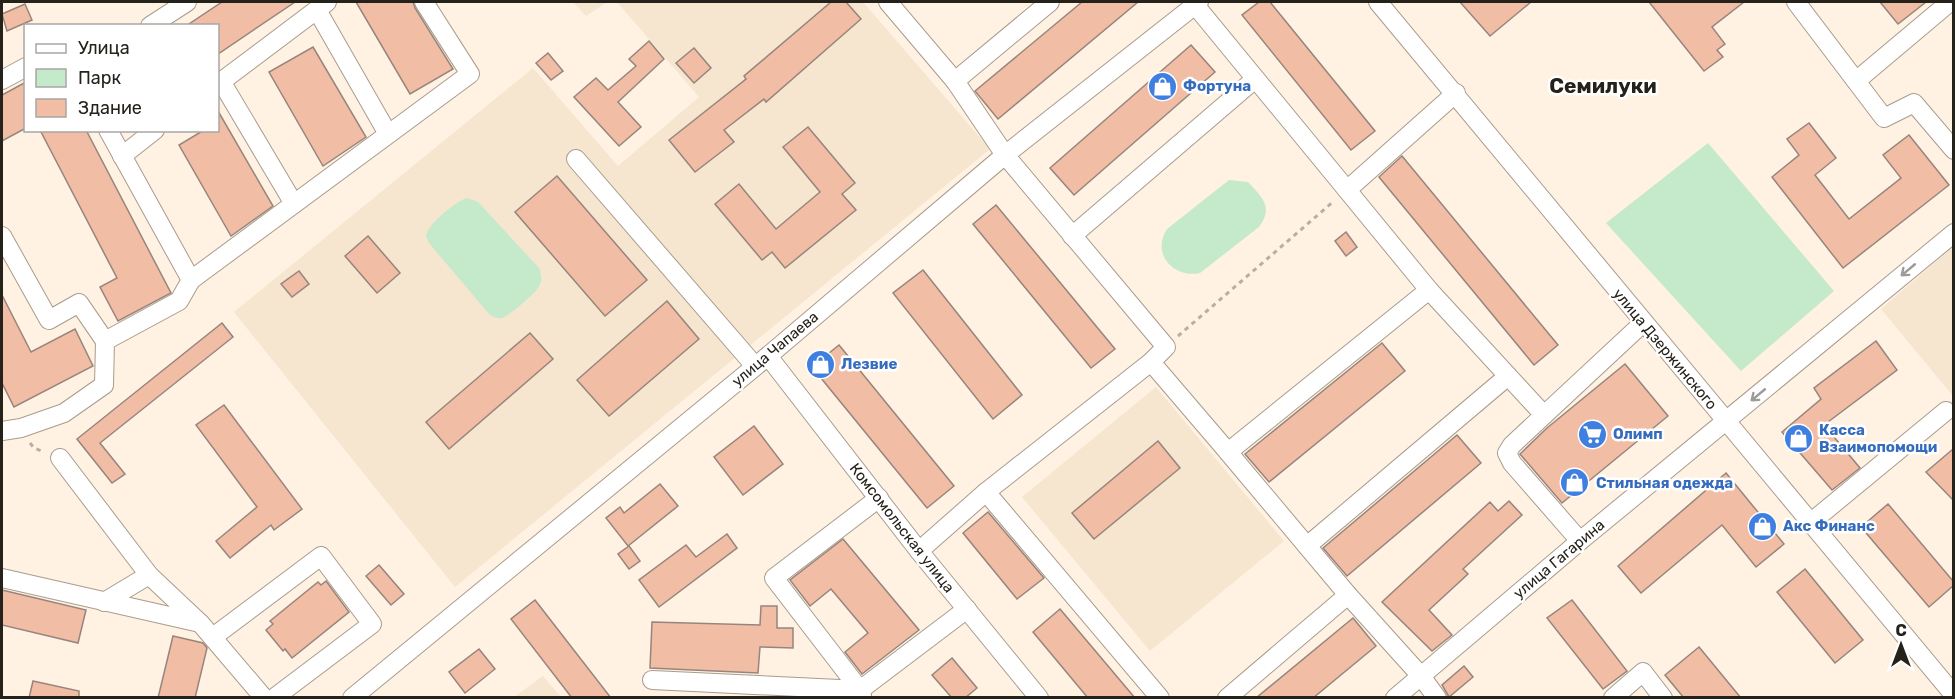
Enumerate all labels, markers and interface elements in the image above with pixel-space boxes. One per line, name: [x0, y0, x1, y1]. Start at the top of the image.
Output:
legend: [24, 24, 219, 132]
text: Улица: [78, 37, 130, 59]
text: Парк: [78, 67, 122, 89]
shop icon: Фортуна: [1146, 70, 1178, 102]
district label: Семилуки: [1549, 73, 1657, 98]
place label: Фортуна: [1183, 77, 1251, 95]
text: Здание: [78, 97, 142, 119]
one-way arrow: [1901, 264, 1917, 277]
street label: улица Дзержинского: [1609, 285, 1721, 413]
street label: улица Чапаева: [728, 308, 822, 390]
shop icon: Лезвие: [804, 348, 836, 380]
place label: Лезвие: [841, 355, 897, 373]
one-way arrow: [1751, 388, 1766, 402]
supermarket icon: Олимп: [1576, 418, 1608, 450]
place label: Касса Взаимопомощи: [1819, 421, 1937, 456]
shop icon: Касса Взаимопомощи: [1782, 423, 1814, 455]
place label: Олимп: [1613, 425, 1663, 443]
street label: Комсомольская улица: [846, 460, 958, 596]
shop icon: Стильная одежда: [1559, 467, 1591, 499]
place label: Стильная одежда: [1596, 474, 1733, 492]
shop icon: Акс Финанс: [1746, 510, 1778, 542]
street label: улица Гагарина: [1510, 516, 1608, 602]
place label: Акс Финанс: [1783, 517, 1875, 535]
north arrow: [1871, 615, 1931, 675]
text: С: [1895, 621, 1907, 640]

